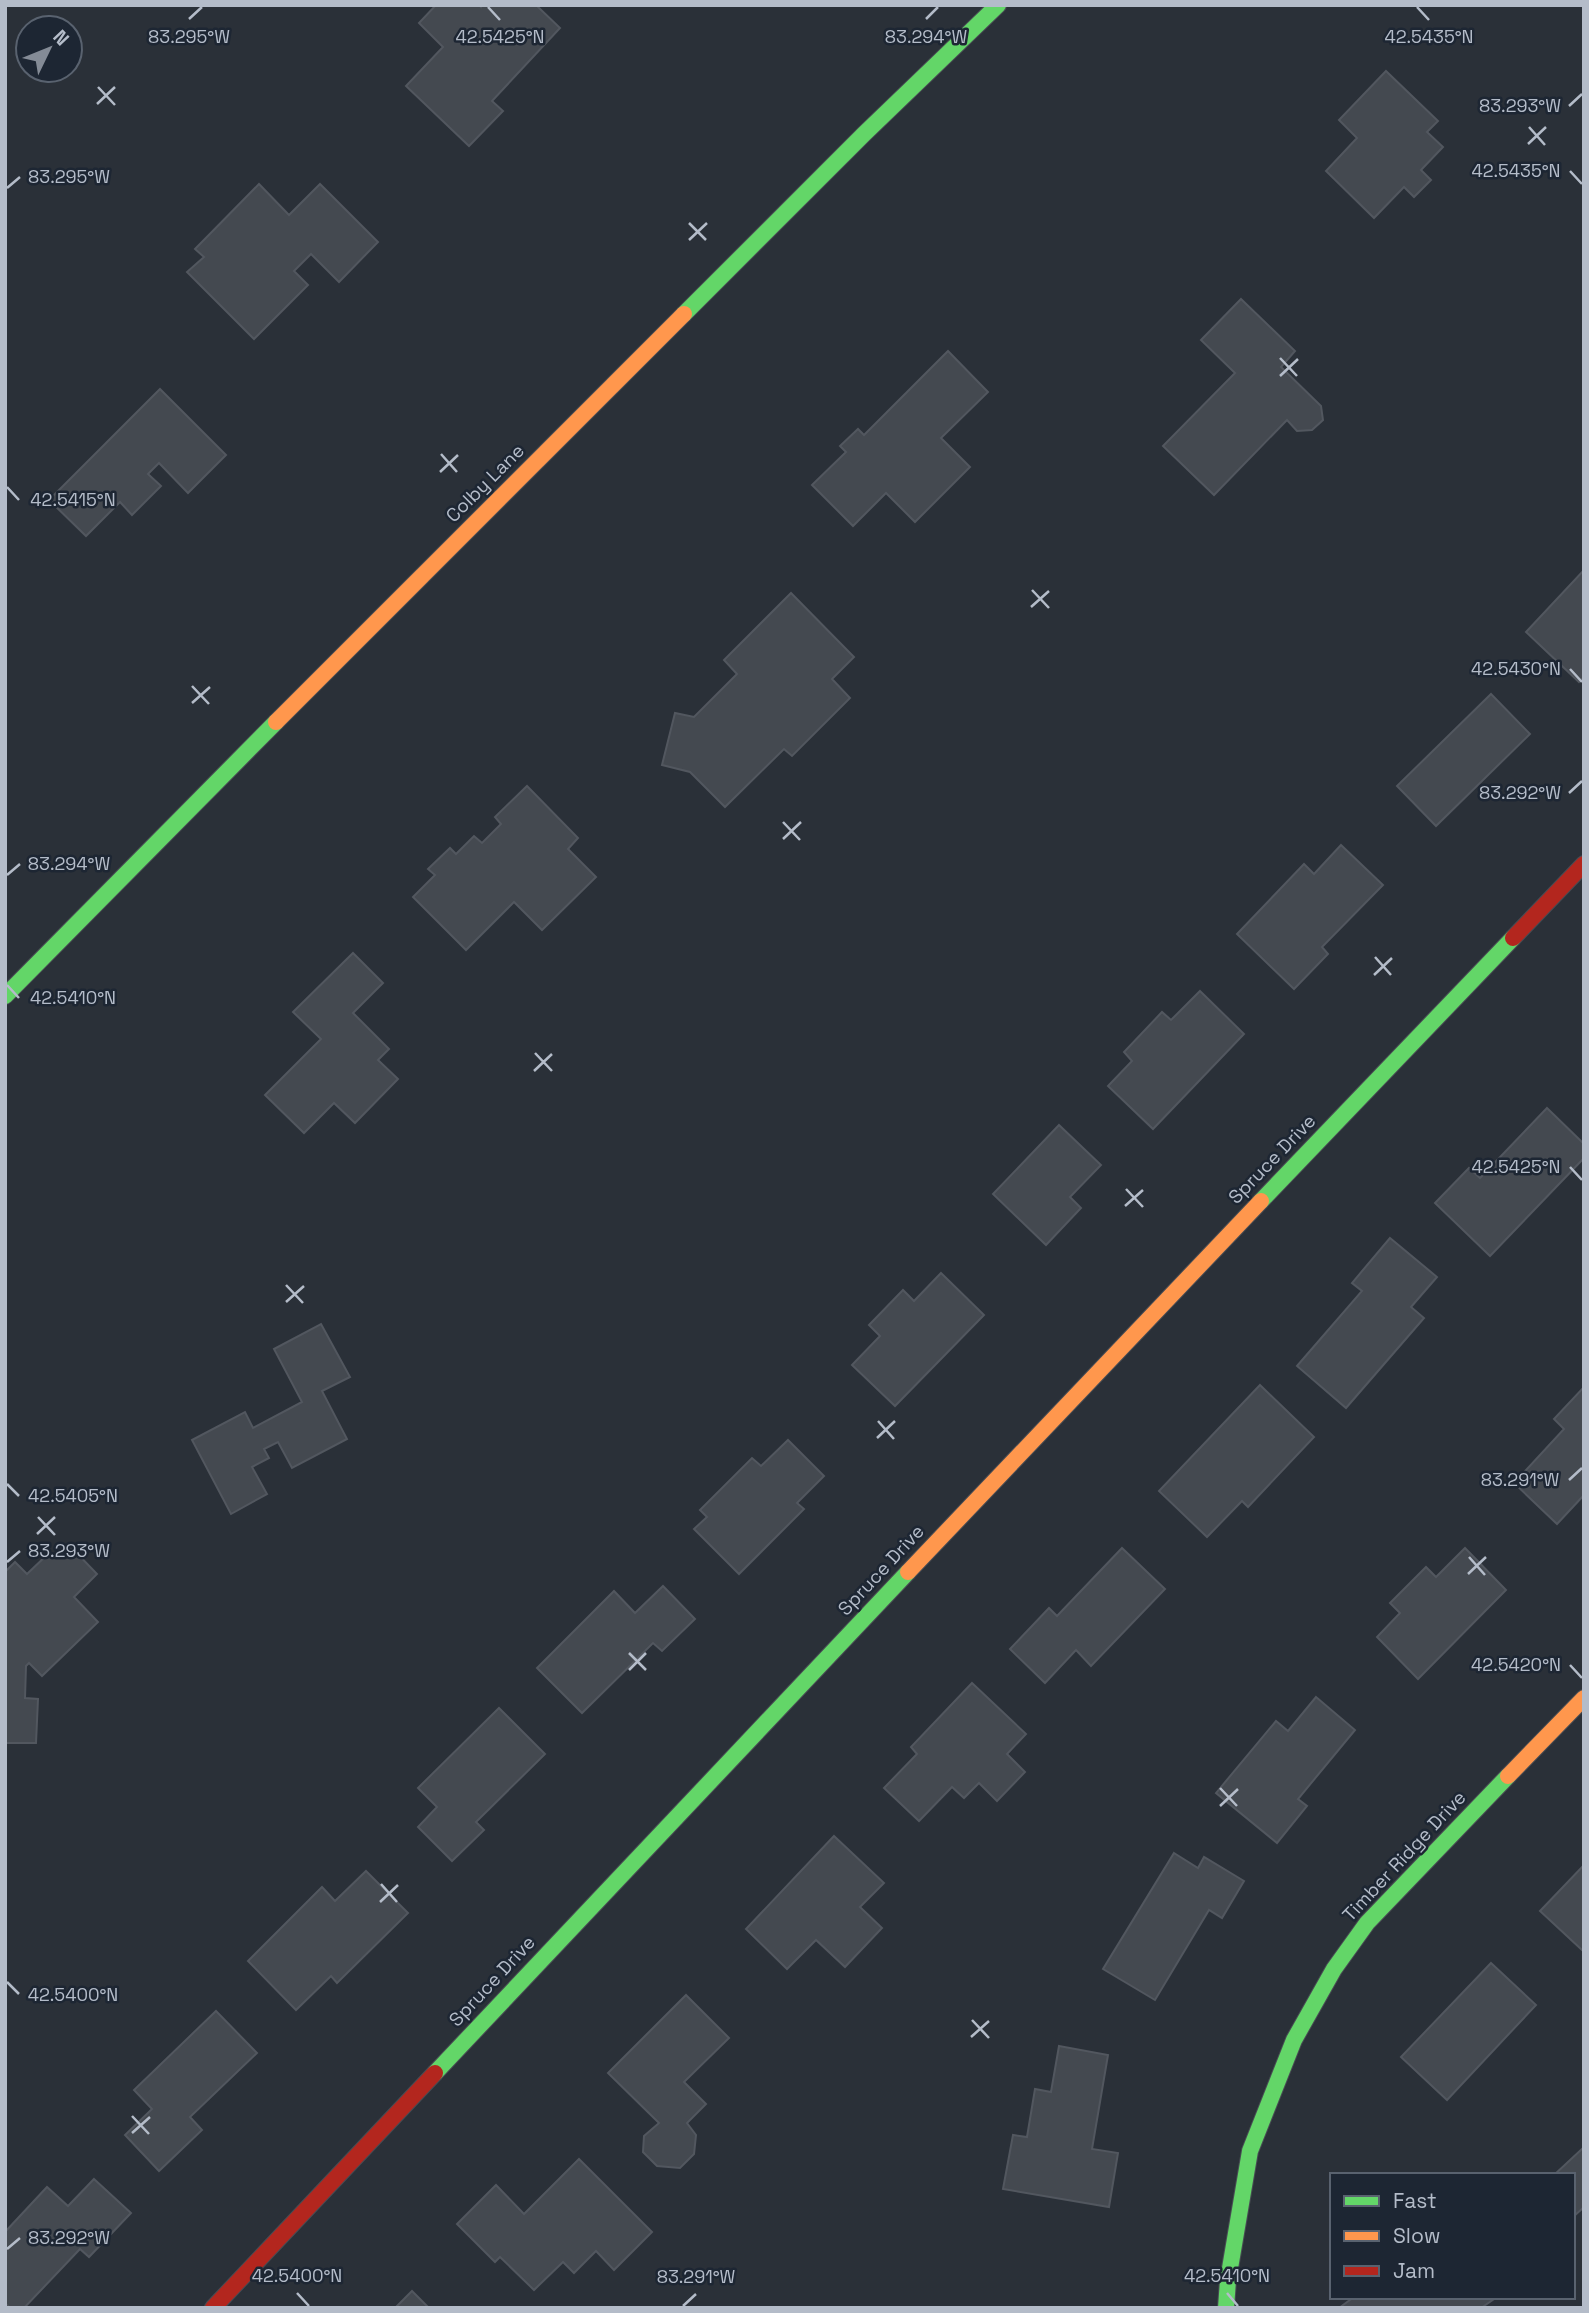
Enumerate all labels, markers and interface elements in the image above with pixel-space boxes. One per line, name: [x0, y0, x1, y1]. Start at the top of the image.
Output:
north arrow: [14, 14, 84, 84]
text: N: [48, 25, 75, 51]
text: 83.295°W: [148, 25, 230, 48]
text: 42.5425°N: [455, 25, 545, 48]
text: 83.294°W: [885, 25, 967, 48]
text: 42.5435°N: [1384, 25, 1474, 48]
text: 83.293°W: [1479, 94, 1561, 117]
text: 42.5435°N: [1471, 159, 1561, 182]
text: 83.295°W: [28, 165, 110, 188]
street label: Colby Lane: [440, 438, 530, 528]
text: 42.5415°N: [30, 488, 116, 511]
text: 42.5430°N: [1471, 657, 1561, 680]
text: 83.292°W: [1479, 781, 1561, 804]
text: 83.294°W: [28, 852, 110, 875]
text: 42.5410°N: [30, 986, 116, 1009]
street label: Spruce Drive: [1223, 1109, 1321, 1209]
text: 42.5425°N: [1471, 1155, 1561, 1178]
text: 83.291°W: [1481, 1468, 1560, 1491]
text: 42.5405°N: [28, 1484, 118, 1507]
street label: Spruce Drive: [832, 1519, 930, 1621]
text: 83.293°W: [28, 1539, 110, 1562]
text: 42.5420°N: [1471, 1653, 1561, 1676]
street label: Timber Ridge Drive: [1337, 1785, 1471, 1927]
street label: Spruce Drive: [443, 1930, 541, 2032]
text: 42.5400°N: [28, 1983, 118, 2006]
legend: [1330, 2173, 1575, 2299]
text: Fast: [1393, 2187, 1437, 2214]
text: Slow: [1393, 2222, 1441, 2249]
text: 83.292°W: [28, 2226, 110, 2249]
text: Jam: [1393, 2257, 1435, 2284]
text: 42.5400°N: [252, 2264, 342, 2287]
text: 42.5410°N: [1184, 2264, 1270, 2287]
text: 83.291°W: [657, 2265, 736, 2288]

